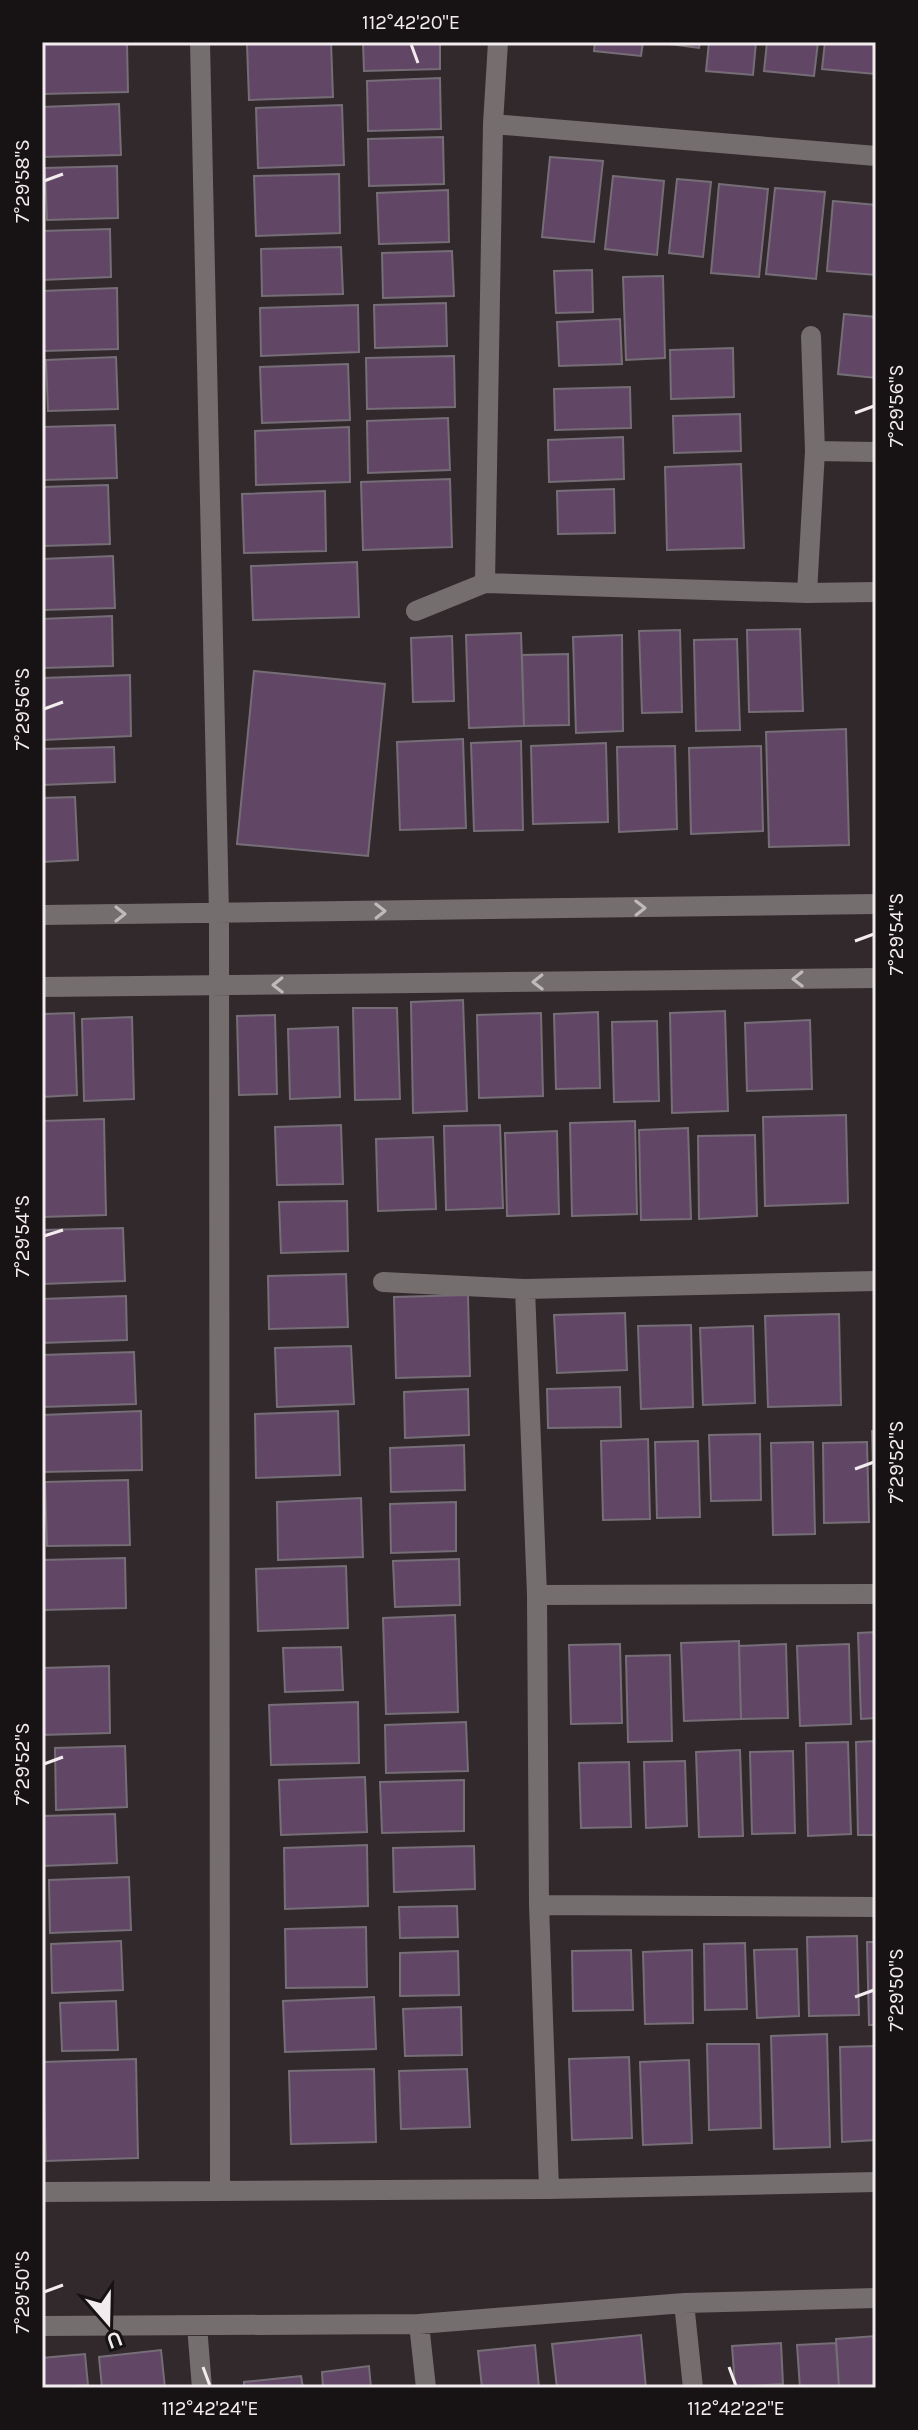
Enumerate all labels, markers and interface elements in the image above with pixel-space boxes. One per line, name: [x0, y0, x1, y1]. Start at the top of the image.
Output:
text: 112°42'20"E: [362, 11, 460, 34]
text: 7°29'58"S: [11, 139, 34, 223]
text: 7°29'56"S: [885, 364, 908, 448]
text: 7°29'56"S: [11, 667, 34, 751]
text: 7°29'54"S: [885, 893, 908, 975]
one-way arrow: [634, 899, 647, 916]
one-way arrow: [374, 903, 387, 920]
one-way arrow: [114, 905, 127, 923]
one-way arrow: [791, 970, 804, 987]
one-way arrow: [531, 973, 544, 991]
one-way arrow: [271, 976, 284, 994]
text: 7°29'54"S: [11, 1195, 34, 1277]
text: 7°29'52"S: [885, 1420, 908, 1504]
text: 7°29'52"S: [11, 1722, 34, 1806]
text: 7°29'50"S: [885, 1948, 908, 2032]
text: 7°29'50"S: [11, 2250, 34, 2334]
north arrow: [68, 2282, 148, 2362]
text: U: [103, 2325, 126, 2355]
text: 112°42'24"E: [161, 2397, 259, 2420]
text: 112°42'22"E: [687, 2397, 785, 2420]

